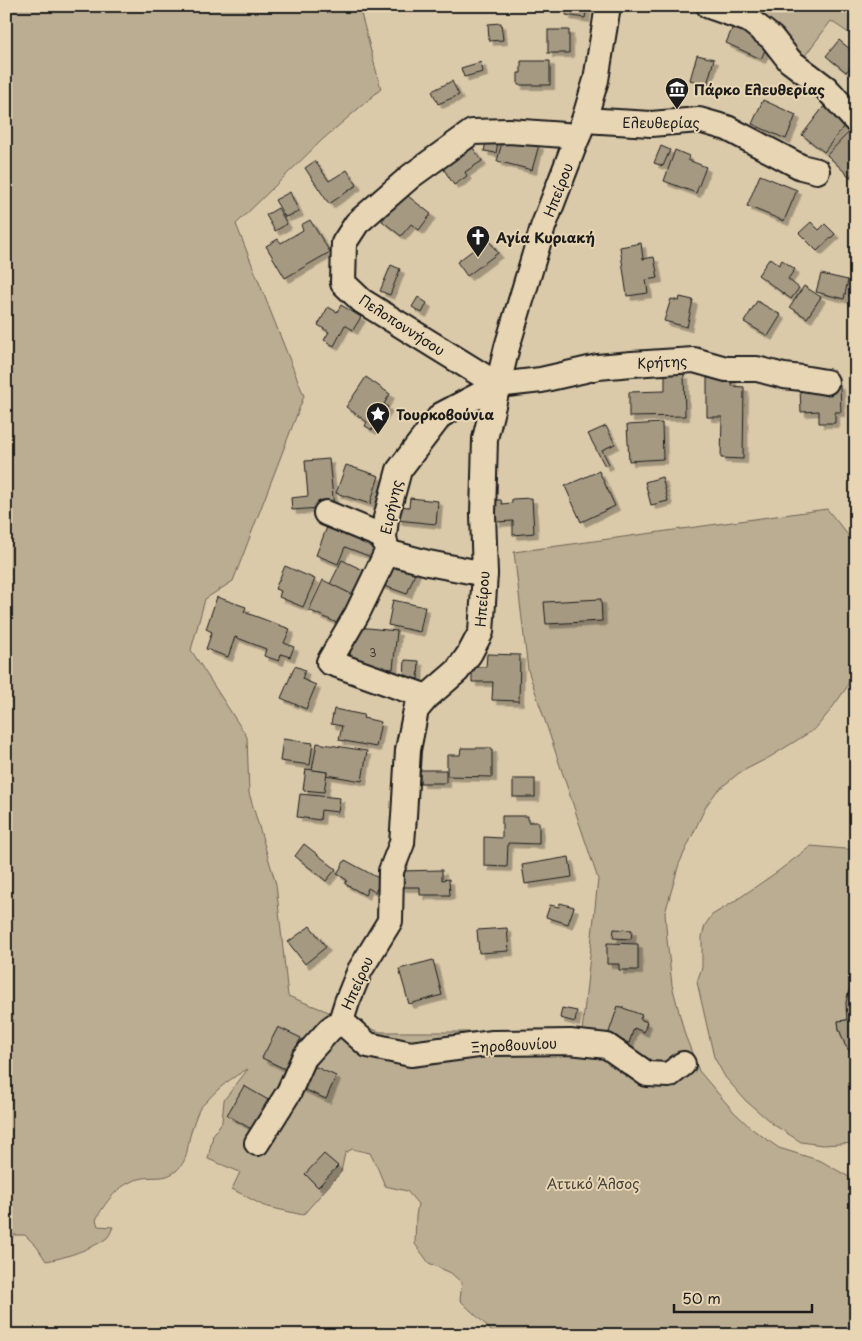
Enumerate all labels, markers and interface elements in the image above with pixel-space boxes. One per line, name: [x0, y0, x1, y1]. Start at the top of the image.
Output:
museum icon: Πάρκο Ελευθερίας: [664, 76, 690, 110]
place label: Πάρκο Ελευθερίας: [694, 79, 825, 100]
street label: Ελευθερίας: [622, 112, 700, 133]
street label: Ηπείρου: [538, 160, 578, 220]
church icon: Αγία Κυριακή: [465, 224, 491, 258]
place label: Αγία Κυριακή: [495, 227, 595, 248]
street label: Πελοποννήσου: [355, 289, 449, 361]
street label: Κρήτης: [636, 350, 688, 374]
place icon: Τουρκοβούνια: [365, 401, 391, 435]
place label: Τουρκοβούνια: [396, 404, 494, 425]
street label: Ειρήνης: [375, 478, 407, 536]
street label: Ηπείρου: [470, 570, 494, 628]
house number: 3: [369, 644, 377, 661]
street label: Ηπείρου: [336, 953, 378, 1013]
street label: Ξηροβουνίου: [470, 1032, 558, 1058]
park label: Αττικό Άλσος: [547, 1173, 639, 1194]
scale bar: [674, 1281, 812, 1313]
text: 50 m: [682, 1286, 721, 1309]

